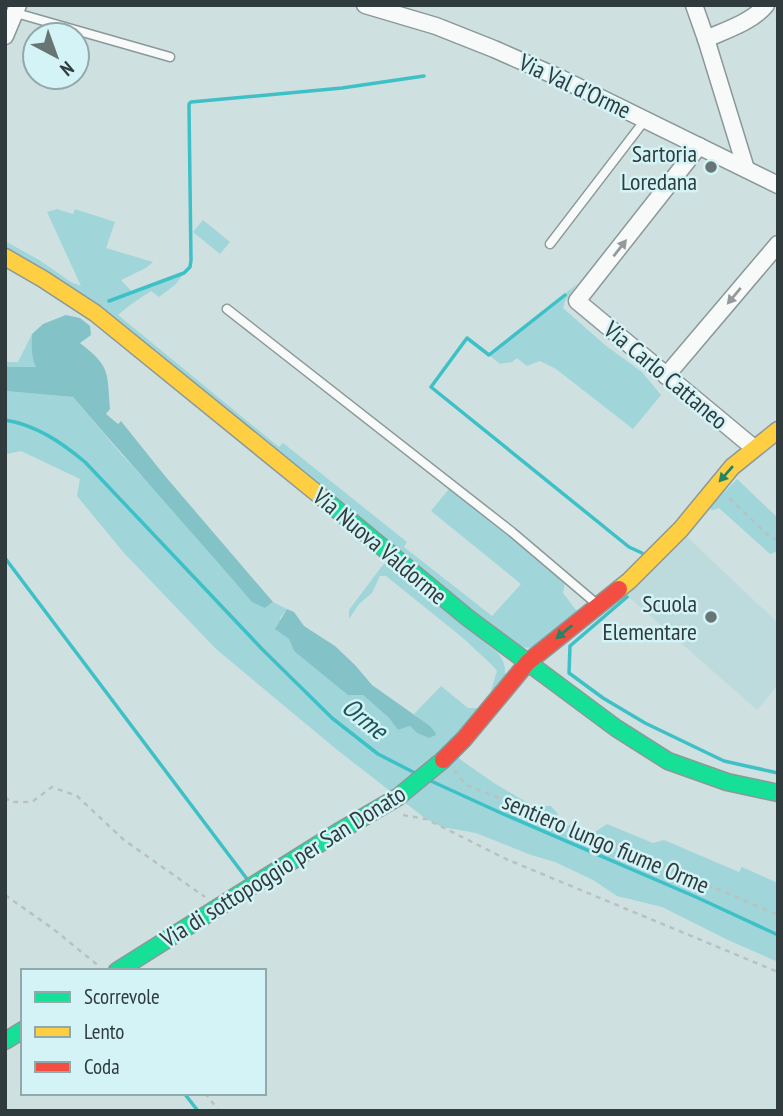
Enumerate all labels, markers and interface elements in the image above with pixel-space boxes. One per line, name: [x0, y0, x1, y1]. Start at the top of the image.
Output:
north arrow: [21, 21, 91, 91]
street label: Via Val d'Orme: [513, 46, 636, 125]
text: N: [55, 56, 79, 81]
place label: Sartoria Loredana: [621, 138, 697, 197]
marker: Sartoria Loredana: [703, 159, 719, 175]
one-way arrow: [612, 239, 627, 257]
one-way arrow: [727, 288, 742, 305]
street label: Via Carlo Cattaneo: [597, 313, 734, 436]
one-way arrow: [719, 466, 734, 483]
street label: Via Nuova Valdorme: [306, 480, 454, 611]
place label: Scuola Elementare: [602, 588, 697, 647]
marker: Scuola Elementare: [703, 609, 719, 625]
one-way arrow: [555, 625, 573, 640]
water label: Orme: [336, 690, 396, 748]
street label: Via di sottopoggio per San Donato: [154, 778, 411, 955]
street label: sentiero lungo fiume Orme: [498, 785, 714, 901]
legend: [21, 969, 266, 1095]
text: Scorrevole: [84, 983, 160, 1010]
text: Lento: [84, 1018, 124, 1045]
text: Coda: [84, 1053, 120, 1080]

